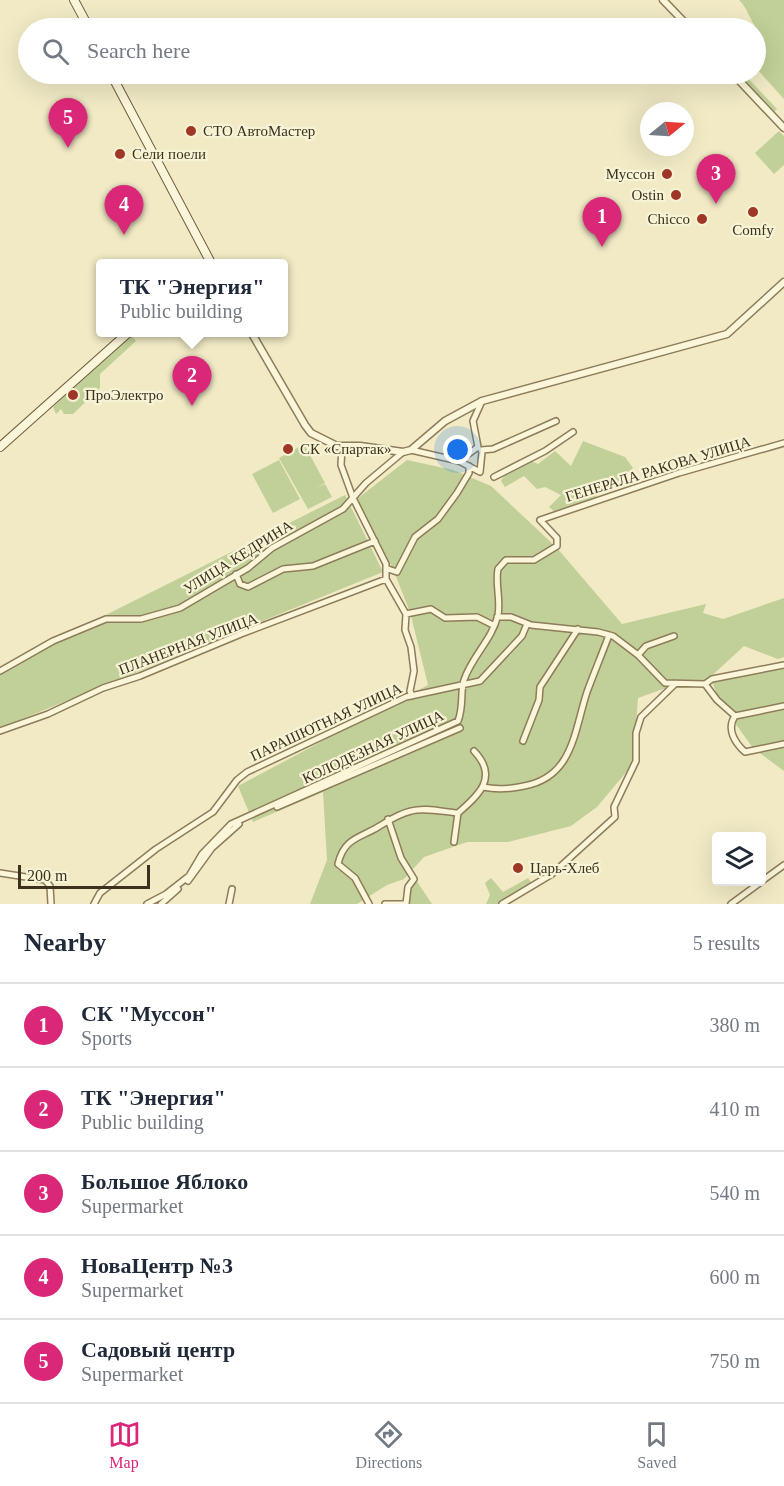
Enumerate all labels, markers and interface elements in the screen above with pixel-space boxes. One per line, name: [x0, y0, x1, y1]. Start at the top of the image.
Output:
search box: [18, 18, 766, 84]
icon: search: [39, 35, 72, 68]
text: Search here: [87, 38, 190, 63]
pin: 5: [48, 98, 88, 148]
north arrow: [640, 102, 694, 156]
place label: СТО АвтоМастер: [203, 123, 315, 139]
marker: СТО АвтоМастер: [184, 124, 198, 138]
place label: Сели поели: [132, 146, 206, 162]
marker: Сели поели: [113, 147, 127, 161]
pin: 3: [696, 154, 736, 204]
place label: Муссон: [606, 166, 655, 182]
marker: Муссон: [660, 167, 674, 181]
pin: 4: [104, 186, 144, 235]
place label: Ostin: [631, 187, 664, 203]
marker: Ostin: [669, 188, 683, 202]
pin: 1: [582, 198, 622, 247]
marker: Comfy: [746, 205, 760, 219]
place label: Chicco: [648, 211, 690, 227]
marker: Chicco: [695, 212, 709, 226]
place label: Comfy: [732, 222, 774, 238]
popup: [96, 259, 288, 337]
text: ТК "Энергия": [120, 274, 264, 299]
text: Public building: [120, 300, 242, 322]
pin: 2: [172, 356, 212, 406]
place label: ПроЭлектро: [85, 387, 164, 403]
marker: ПроЭлектро: [66, 388, 80, 402]
street label: ГЕНЕРАЛА РАКОВА УЛИЦА: [563, 433, 753, 505]
your location: [443, 435, 472, 464]
place label: СК «Спартак»: [300, 441, 391, 457]
marker: СК «Спартак»: [281, 442, 295, 456]
street label: УЛИЦА КЕДРИНА: [181, 517, 296, 597]
street label: ПЛАНЕРНАЯ УЛИЦА: [116, 610, 260, 678]
street label: ПАРАШЮТНАЯ УЛИЦА: [248, 680, 404, 764]
street label: КОЛОДЕЗНАЯ УЛИЦА: [300, 707, 446, 787]
map controls: [712, 832, 766, 886]
button: layers: [712, 832, 766, 886]
place label: Царь-Хлеб: [530, 860, 600, 876]
marker: Царь-Хлеб: [511, 861, 525, 875]
scale bar: [18, 862, 150, 890]
text: 200 m: [27, 867, 67, 884]
text: Nearby: [24, 928, 106, 957]
text: 5 results: [693, 932, 760, 954]
text: СК "Муссон": [81, 1001, 217, 1026]
text: 1: [39, 1014, 49, 1036]
text: 380 m: [709, 1014, 760, 1036]
text: Sports: [81, 1027, 132, 1049]
text: ТК "Энергия": [81, 1085, 226, 1110]
text: 2: [39, 1098, 49, 1120]
text: 410 m: [709, 1098, 760, 1120]
text: Public building: [81, 1111, 204, 1133]
text: Большое Яблоко: [81, 1169, 248, 1194]
text: 3: [39, 1182, 49, 1204]
text: 540 m: [709, 1182, 760, 1204]
text: Supermarket: [81, 1195, 183, 1217]
text: НоваЦентр №3: [81, 1253, 233, 1278]
text: 4: [39, 1266, 49, 1288]
text: 600 m: [709, 1266, 760, 1288]
text: Supermarket: [81, 1279, 183, 1301]
text: Садовый центр: [81, 1337, 235, 1362]
text: 5: [39, 1350, 49, 1372]
text: 750 m: [709, 1350, 760, 1372]
text: Supermarket: [81, 1363, 183, 1385]
tab: Map: [108, 1418, 141, 1472]
tab: Directions: [356, 1418, 422, 1472]
tab: Saved: [637, 1418, 676, 1472]

